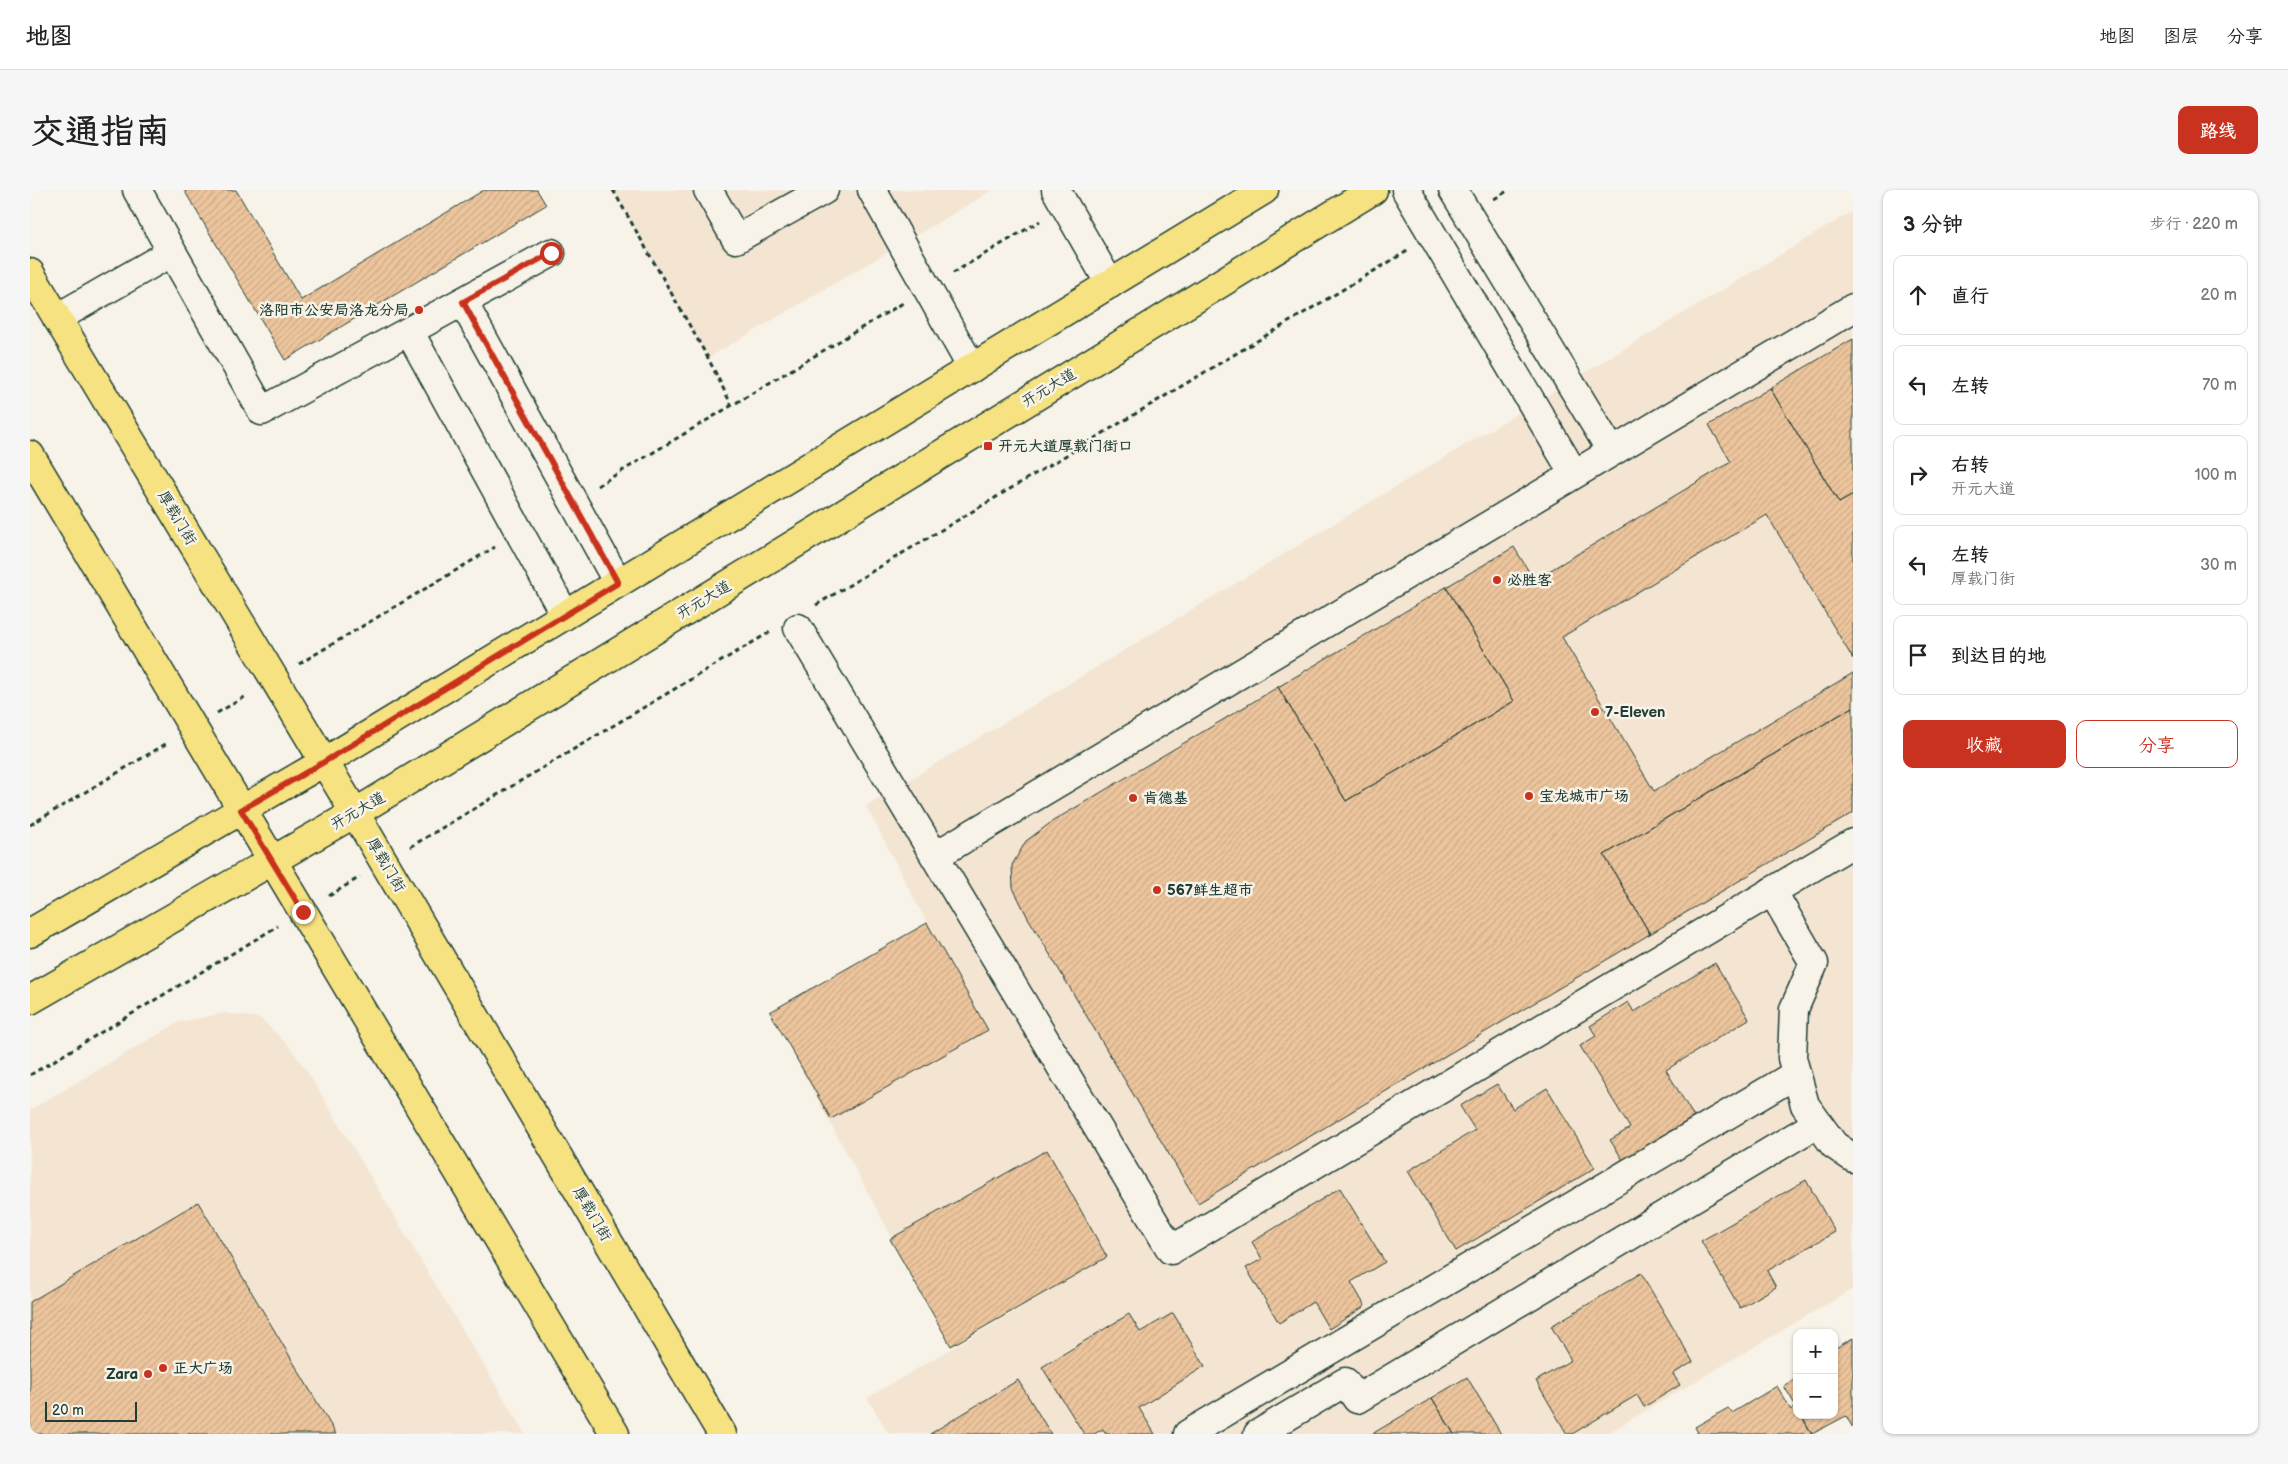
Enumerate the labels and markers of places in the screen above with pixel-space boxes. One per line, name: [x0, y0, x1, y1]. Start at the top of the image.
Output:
place label: 洛阳市公安局洛龙分局: [259, 301, 409, 320]
marker: 洛阳市公安局洛龙分局: [413, 304, 425, 316]
place label: 开元大道厚载门街口: [998, 437, 1133, 456]
marker: 开元大道厚载门街口: [982, 440, 994, 452]
place label: 必胜客: [1507, 571, 1552, 590]
marker: 必胜客: [1491, 574, 1503, 586]
place label: 7-Eleven: [1605, 703, 1665, 722]
marker: 7-Eleven: [1589, 706, 1601, 718]
place label: 宝龙城市广场: [1539, 787, 1629, 806]
place label: 肯德基: [1143, 789, 1188, 808]
marker: 宝龙城市广场: [1523, 790, 1535, 802]
marker: 肯德基: [1127, 792, 1139, 804]
place label: 567鲜生超市: [1167, 881, 1253, 900]
marker: 567鲜生超市: [1151, 884, 1163, 896]
place label: 正大广场: [173, 1359, 233, 1378]
marker: 正大广场: [157, 1362, 169, 1374]
place label: Zara: [106, 1365, 138, 1384]
marker: Zara: [142, 1368, 154, 1380]

